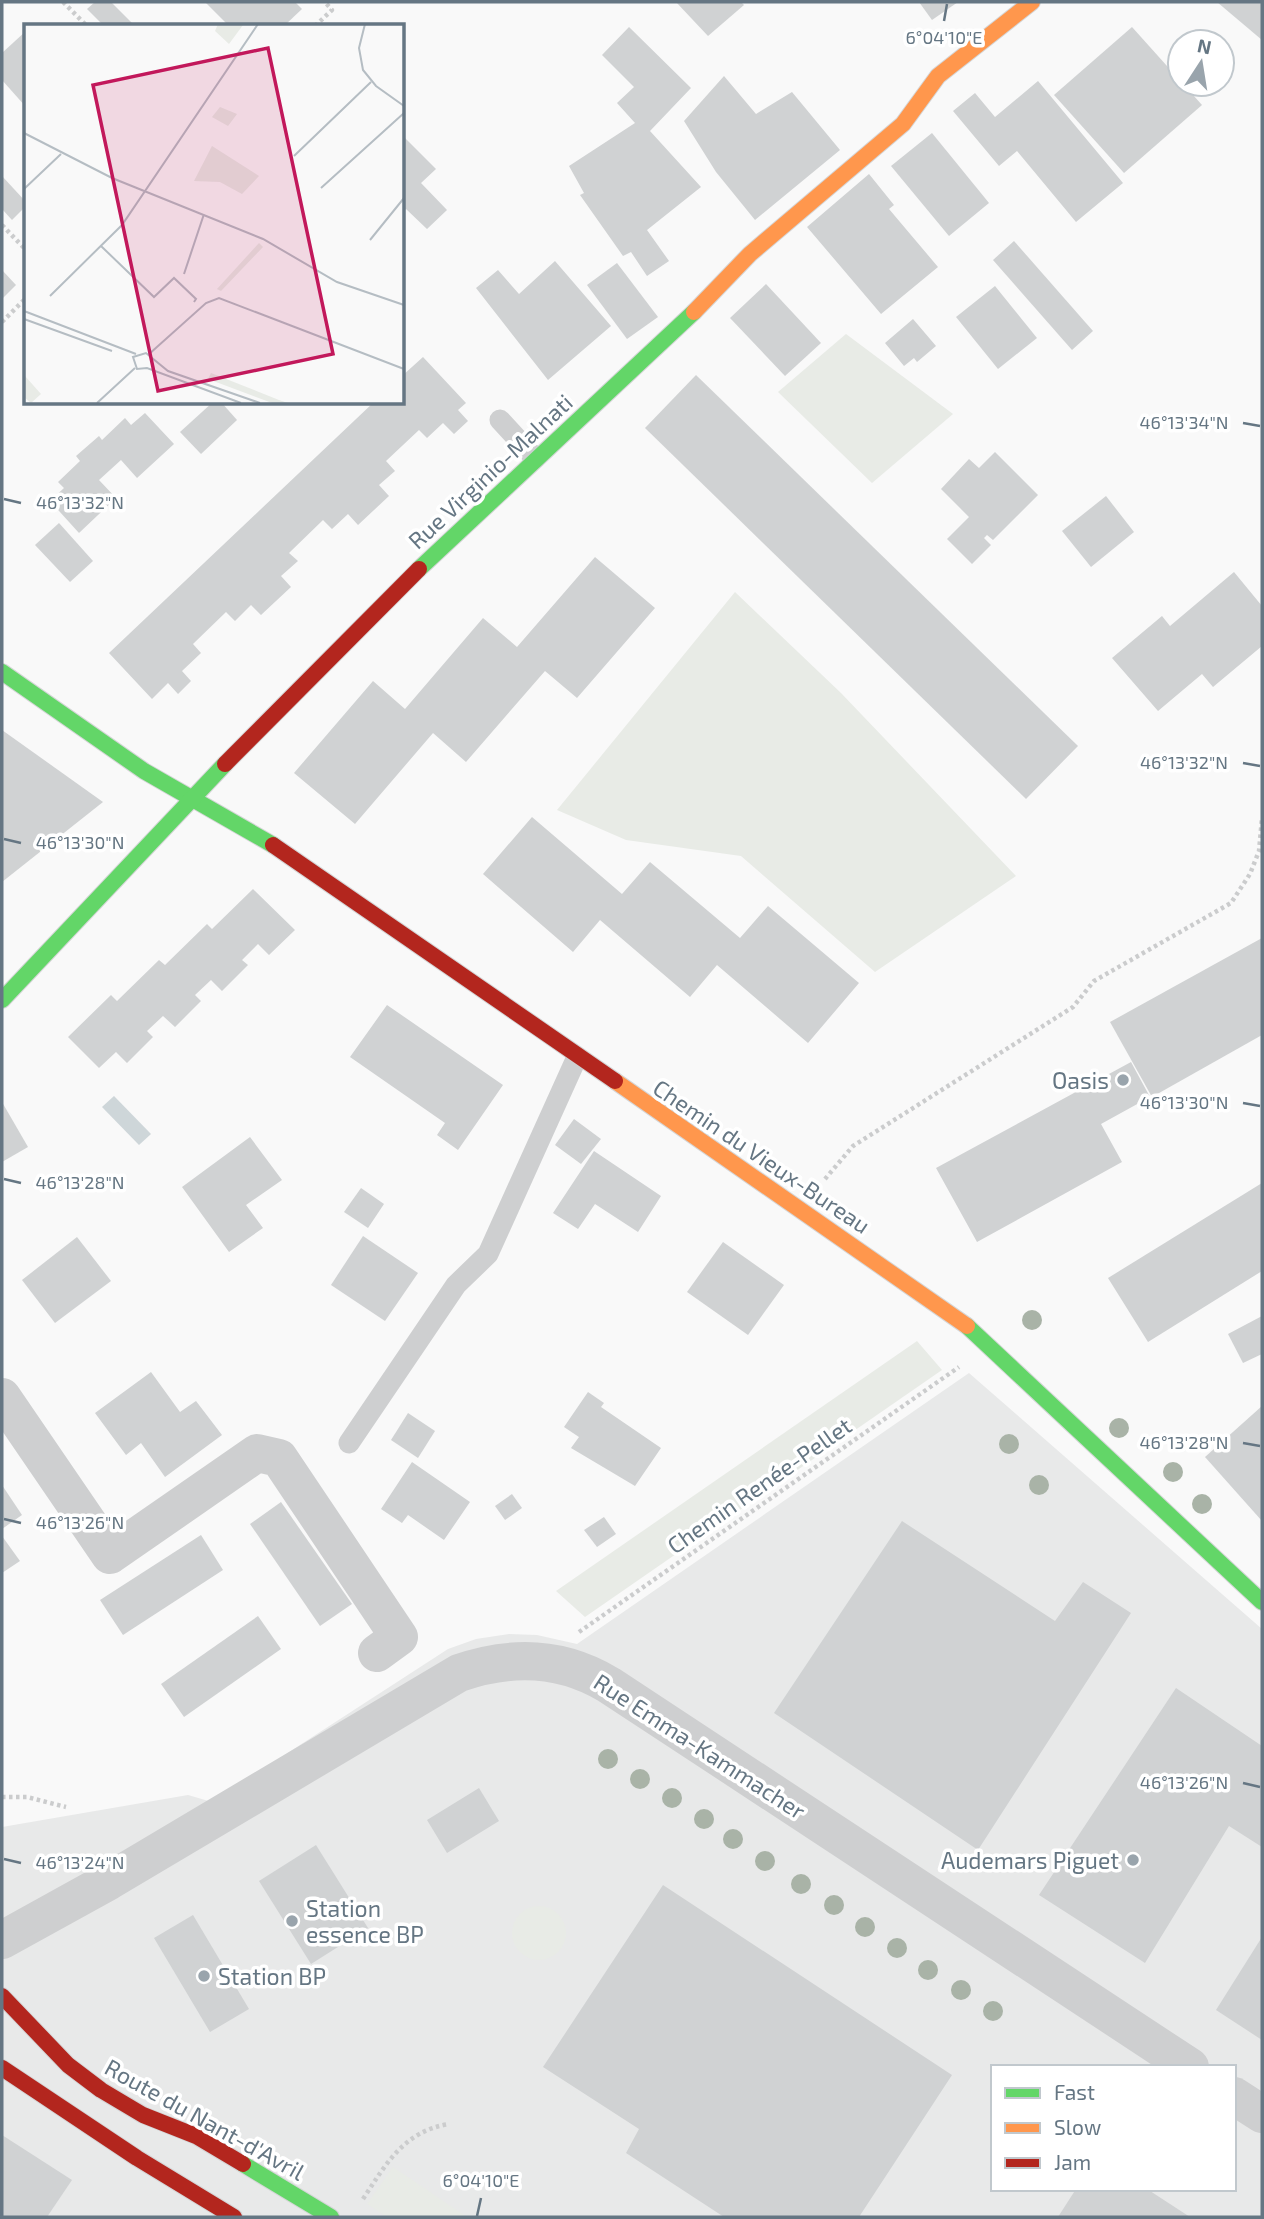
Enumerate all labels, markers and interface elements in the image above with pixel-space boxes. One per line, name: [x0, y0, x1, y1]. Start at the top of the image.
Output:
inset map: [24, 24, 404, 404]
text: 6°04'10"E: [906, 26, 982, 48]
north arrow: [1166, 28, 1236, 98]
text: N: [1196, 33, 1214, 59]
street label: Rue Virginio-Malnati: [402, 388, 578, 554]
text: 46°13'34"N: [1140, 411, 1228, 433]
text: 46°13'32"N: [36, 491, 124, 513]
text: 46°13'32"N: [1140, 751, 1228, 773]
text: 46°13'30"N: [36, 831, 124, 853]
place label: Oasis: [1052, 1066, 1109, 1094]
marker: Oasis: [1115, 1072, 1131, 1088]
street label: Chemin du Vieux-Bureau: [648, 1073, 876, 1239]
text: 46°13'30"N: [1140, 1091, 1228, 1113]
text: 46°13'28"N: [36, 1171, 124, 1193]
street label: Chemin Renée-Pellet: [661, 1411, 857, 1559]
text: 46°13'28"N: [1140, 1431, 1228, 1453]
text: 46°13'26"N: [36, 1511, 124, 1533]
street label: Rue Emma-Kammacher: [589, 1667, 811, 1825]
text: 46°13'26"N: [1140, 1771, 1228, 1793]
place label: Audemars Piguet: [941, 1846, 1119, 1874]
text: 46°13'24"N: [36, 1851, 125, 1873]
marker: Audemars Piguet: [1125, 1852, 1141, 1868]
place label: Station essence BP: [306, 1894, 424, 1948]
marker: Station essence BP: [284, 1913, 300, 1929]
place label: Station BP: [218, 1962, 326, 1990]
marker: Station BP: [196, 1968, 212, 1984]
street label: Route du Nant-d'Avril: [100, 2052, 310, 2186]
legend: [991, 2065, 1236, 2191]
text: Fast: [1054, 2079, 1095, 2104]
text: Slow: [1054, 2114, 1101, 2139]
text: Jam: [1054, 2149, 1091, 2174]
text: 6°04'10"E: [443, 2169, 519, 2191]

